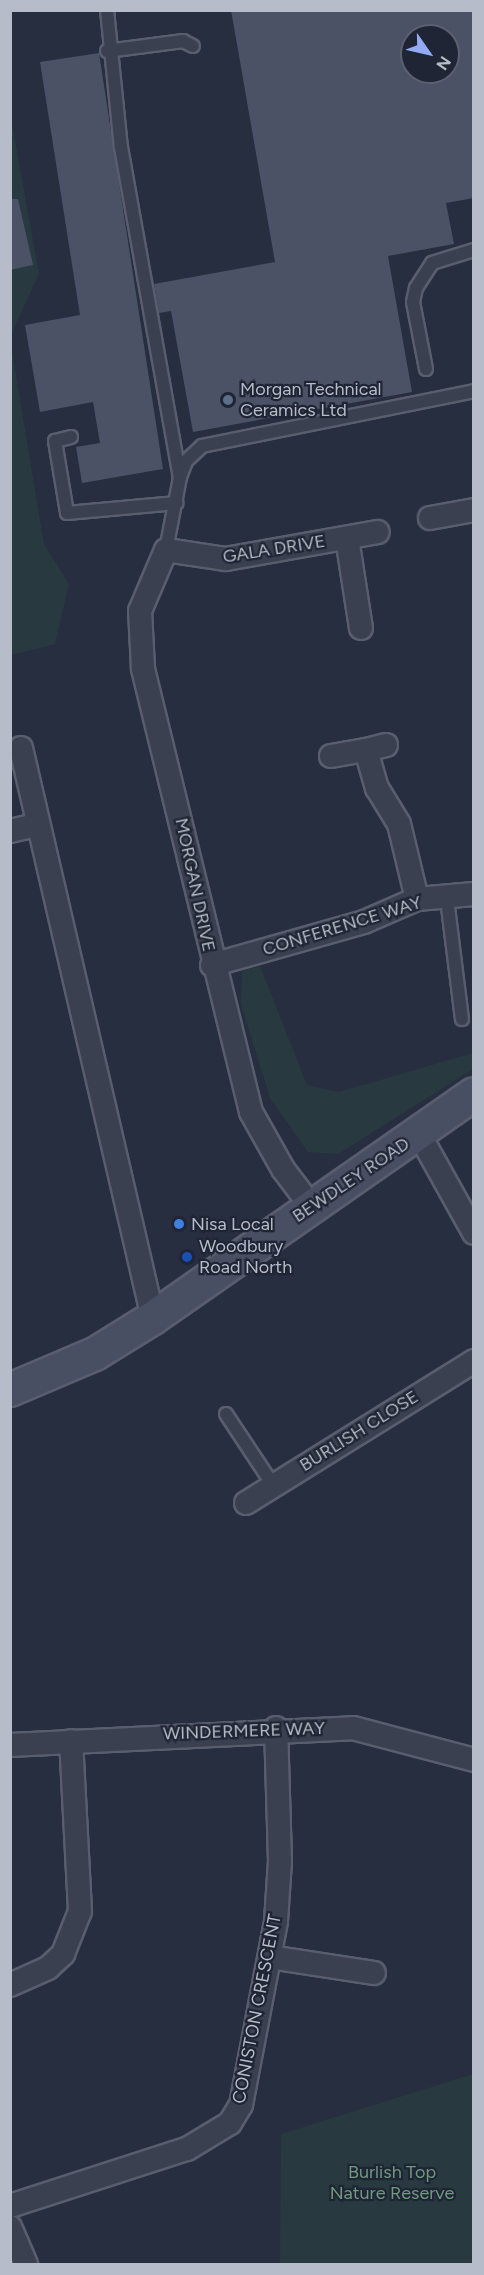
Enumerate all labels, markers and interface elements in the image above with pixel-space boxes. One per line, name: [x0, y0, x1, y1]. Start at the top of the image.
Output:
north arrow: [400, 24, 460, 84]
text: N: [432, 53, 455, 74]
place label: Morgan Technical Ceramics Ltd: [240, 379, 382, 422]
marker: Morgan Technical Ceramics Ltd: [221, 393, 235, 407]
street label: GALA DRIVE: [221, 530, 327, 568]
street label: MORGAN DRIVE: [170, 816, 220, 954]
street label: CONFERENCE WAY: [260, 892, 424, 960]
street label: BEWDLEY ROAD: [288, 1133, 414, 1227]
place label: Nisa Local: [191, 1213, 274, 1235]
marker: Nisa Local: [172, 1217, 186, 1231]
place label: Woodbury Road North: [199, 1236, 292, 1278]
marker: Woodbury Road North: [180, 1250, 194, 1264]
street label: BURLISH CLOSE: [296, 1386, 422, 1476]
street label: WINDERMERE WAY: [163, 1717, 325, 1745]
street label: CONISTON CRESCENT: [228, 1912, 286, 2106]
park label: Burlish Top Nature Reserve: [330, 2162, 454, 2204]

